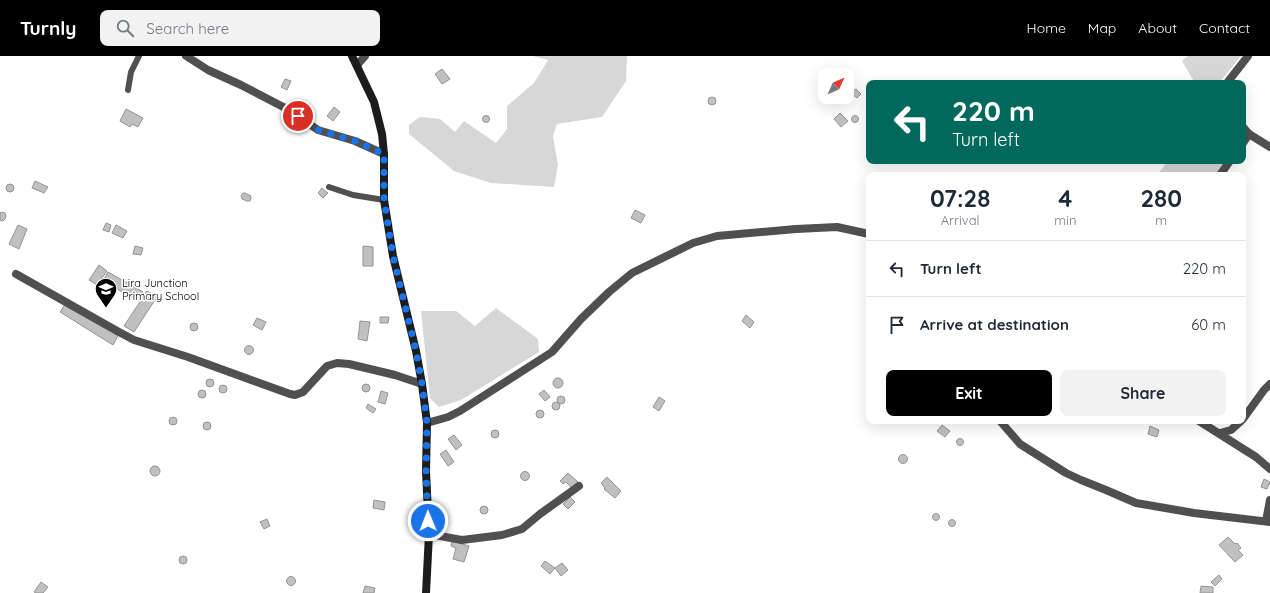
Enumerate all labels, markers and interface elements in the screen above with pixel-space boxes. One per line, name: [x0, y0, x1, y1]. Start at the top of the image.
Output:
search box: [100, 10, 380, 46]
text: Turnly: [20, 16, 76, 40]
icon: search: [114, 17, 136, 39]
text: Search here: [146, 19, 229, 38]
text: Home: [1027, 19, 1066, 37]
text: Map: [1088, 19, 1116, 37]
text: About: [1138, 19, 1177, 37]
text: Contact: [1199, 19, 1250, 37]
north arrow: [818, 68, 854, 104]
map controls: [818, 68, 854, 104]
text: 220 m: [952, 93, 1035, 128]
icon: left: [886, 96, 938, 148]
pin: [281, 99, 315, 133]
icon: arrive: [287, 105, 309, 127]
text: Turn left: [952, 128, 1020, 151]
text: 07:28: [930, 183, 990, 213]
text: 4: [1058, 183, 1072, 213]
text: 280: [1140, 183, 1182, 213]
text: Arrival: [941, 212, 980, 228]
text: min: [1054, 212, 1076, 228]
text: m: [1155, 212, 1167, 228]
icon: left: [886, 258, 908, 280]
text: Turn left: [920, 259, 982, 278]
text: 220 m: [1183, 259, 1226, 278]
school or university icon: Lira Junction Primary School: [93, 276, 119, 309]
place label: Lira Junction Primary School: [122, 276, 199, 303]
icon: arrive: [886, 314, 908, 336]
text: Arrive at destination: [920, 315, 1069, 334]
text: 60 m: [1191, 315, 1226, 334]
button: Exit: [886, 370, 1052, 416]
button: Share: [1060, 370, 1226, 416]
position arrow: [407, 500, 449, 542]

